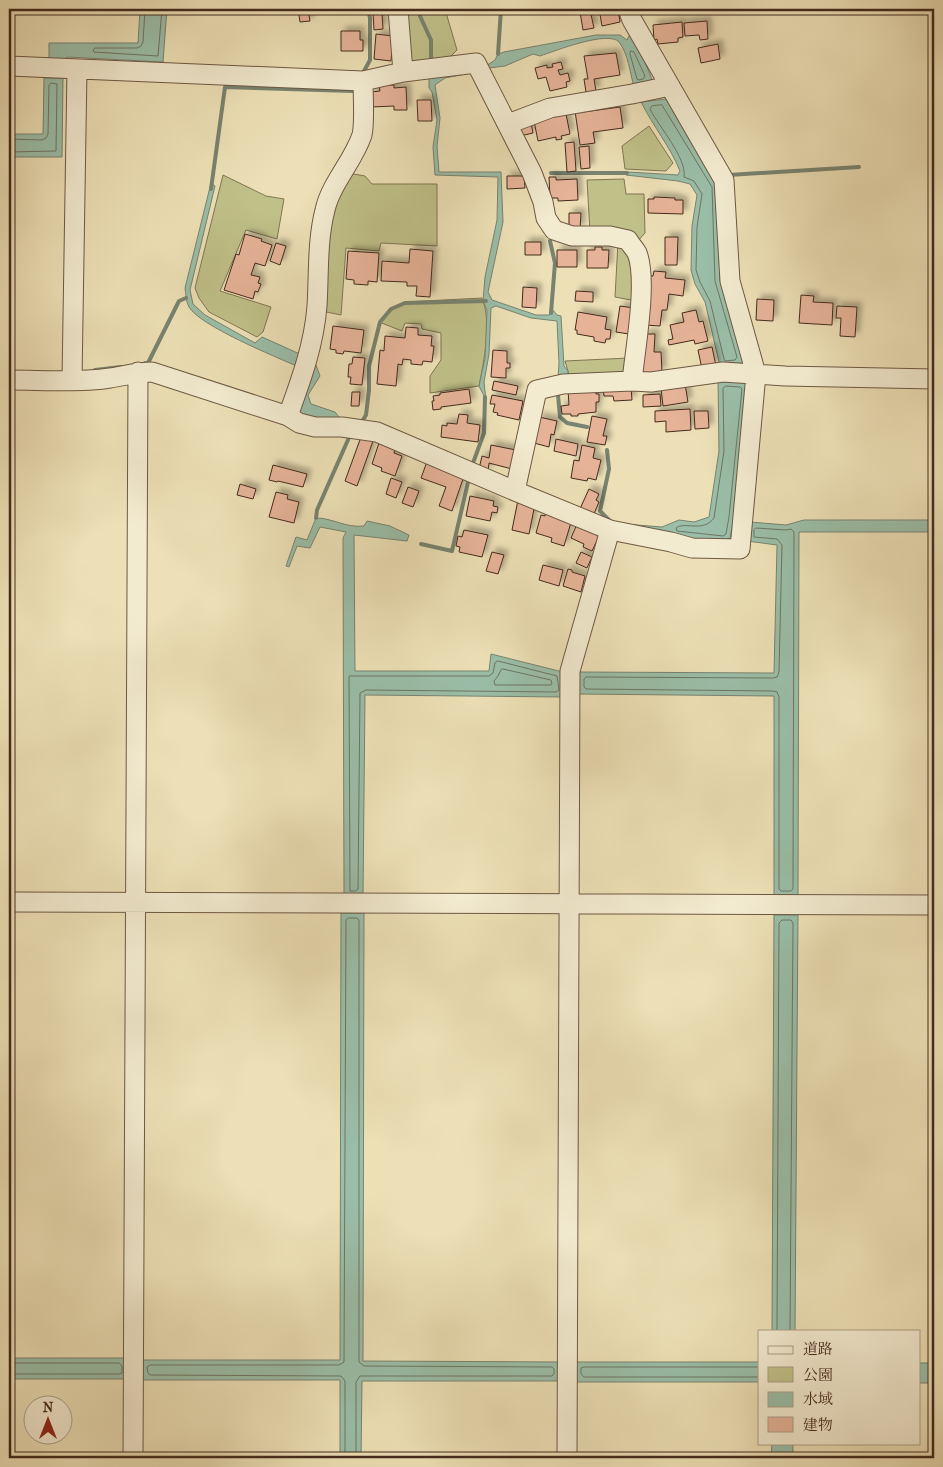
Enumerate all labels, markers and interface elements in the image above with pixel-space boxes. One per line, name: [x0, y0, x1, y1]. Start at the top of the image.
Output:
legend: [758, 1330, 920, 1444]
text: 道路: [803, 1340, 833, 1358]
text: 公園: [803, 1366, 833, 1384]
text: 水域: [803, 1390, 833, 1408]
north arrow: [22, 1394, 72, 1444]
text: N: [43, 1399, 54, 1416]
text: 建物: [803, 1416, 833, 1434]

